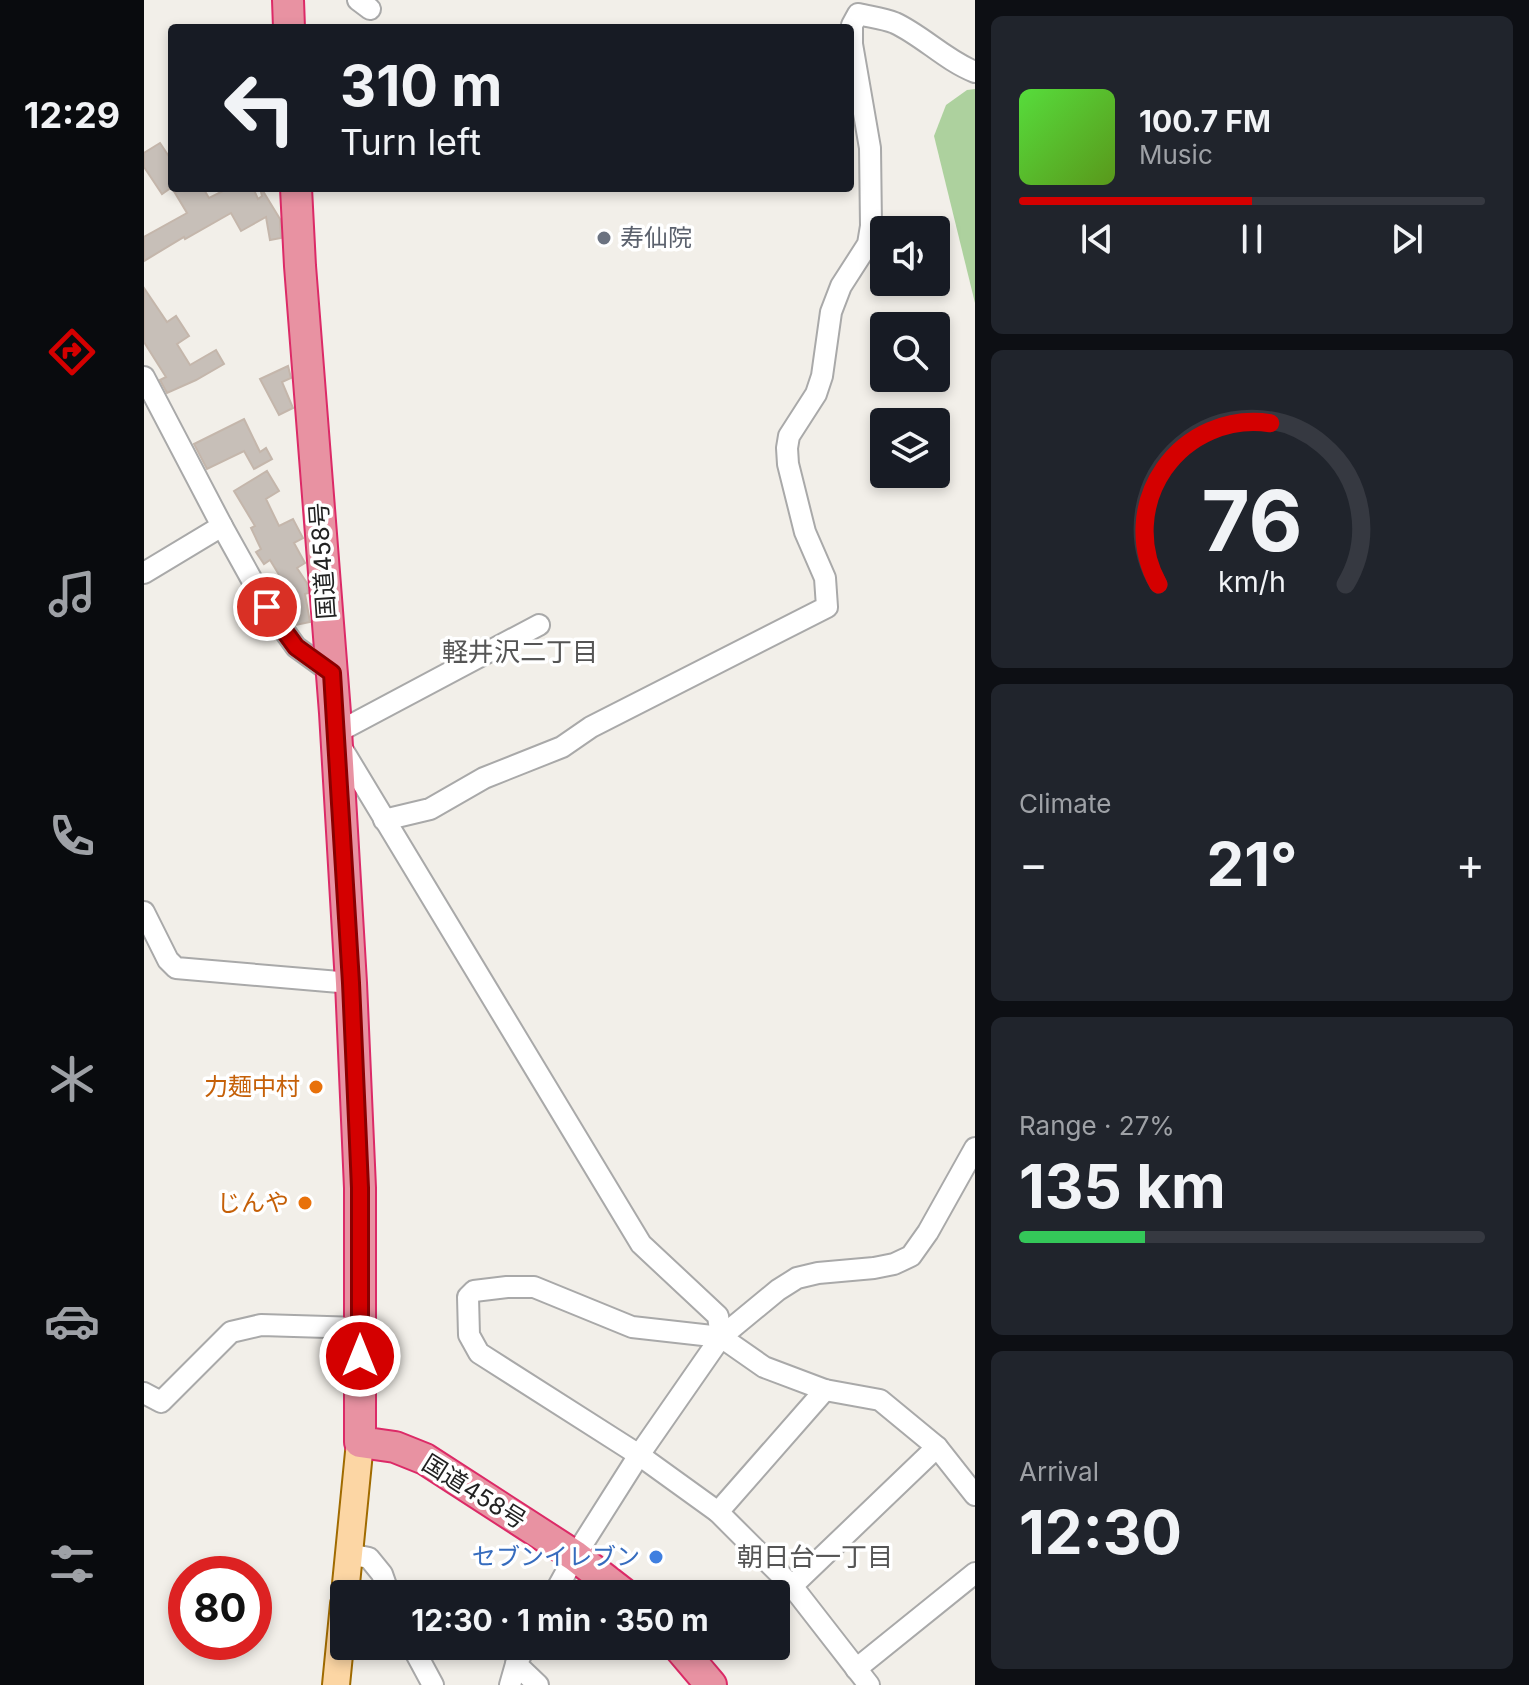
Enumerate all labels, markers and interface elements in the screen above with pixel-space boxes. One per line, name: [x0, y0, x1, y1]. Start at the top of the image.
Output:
text: 310 m: [340, 52, 502, 120]
icon: left: [208, 56, 312, 160]
text: 12:29: [24, 93, 120, 137]
text: 100.7 FM: [1139, 103, 1271, 139]
text: Turn left: [340, 120, 481, 164]
text: Music: [1139, 139, 1213, 170]
map controls: [870, 216, 950, 488]
button: sound: [870, 216, 950, 296]
icon: previous: [1075, 217, 1119, 261]
icon: pause: [1230, 217, 1274, 261]
icon: next: [1385, 217, 1429, 261]
place label: 寿仙院: [620, 223, 692, 252]
marker: 寿仙院: [595, 229, 613, 247]
button: search: [870, 312, 950, 392]
icon: directions: [44, 324, 100, 380]
button: layers: [870, 408, 950, 488]
text: 76: [1201, 469, 1303, 570]
street label: 国道458号: [304, 502, 341, 620]
text: km/h: [1218, 564, 1286, 599]
icon: music: [44, 566, 100, 622]
pin: [233, 573, 301, 641]
icon: arrive: [245, 585, 289, 629]
district label: 軽井沢二丁目: [442, 636, 598, 667]
text: Climate: [1019, 788, 1111, 819]
icon: phone: [44, 808, 100, 864]
text: 21°: [1206, 828, 1298, 900]
text: −: [1019, 837, 1048, 891]
text: +: [1456, 837, 1485, 891]
icon: climate: [44, 1051, 100, 1107]
place label: 力麺中村: [204, 1072, 300, 1101]
marker: 力麺中村: [307, 1078, 325, 1096]
text: Range · 27%: [1019, 1110, 1175, 1141]
text: 135 km: [1019, 1150, 1226, 1222]
place label: じんや: [217, 1188, 289, 1217]
marker: じんや: [296, 1194, 314, 1212]
icon: car: [44, 1293, 100, 1349]
position arrow: [318, 1314, 402, 1398]
street label: 国道458号: [417, 1448, 532, 1535]
text: Arrival: [1019, 1456, 1099, 1487]
text: 12:30: [1019, 1496, 1182, 1568]
icon: filters: [44, 1536, 100, 1592]
district label: 朝日台一丁目: [737, 1541, 893, 1572]
place label: セブンイレブン: [472, 1542, 640, 1571]
marker: セブンイレブン: [647, 1548, 665, 1566]
speed limit sign: 80: [168, 1556, 272, 1660]
text: 12:30 · 1 min · 350 m: [411, 1602, 709, 1638]

